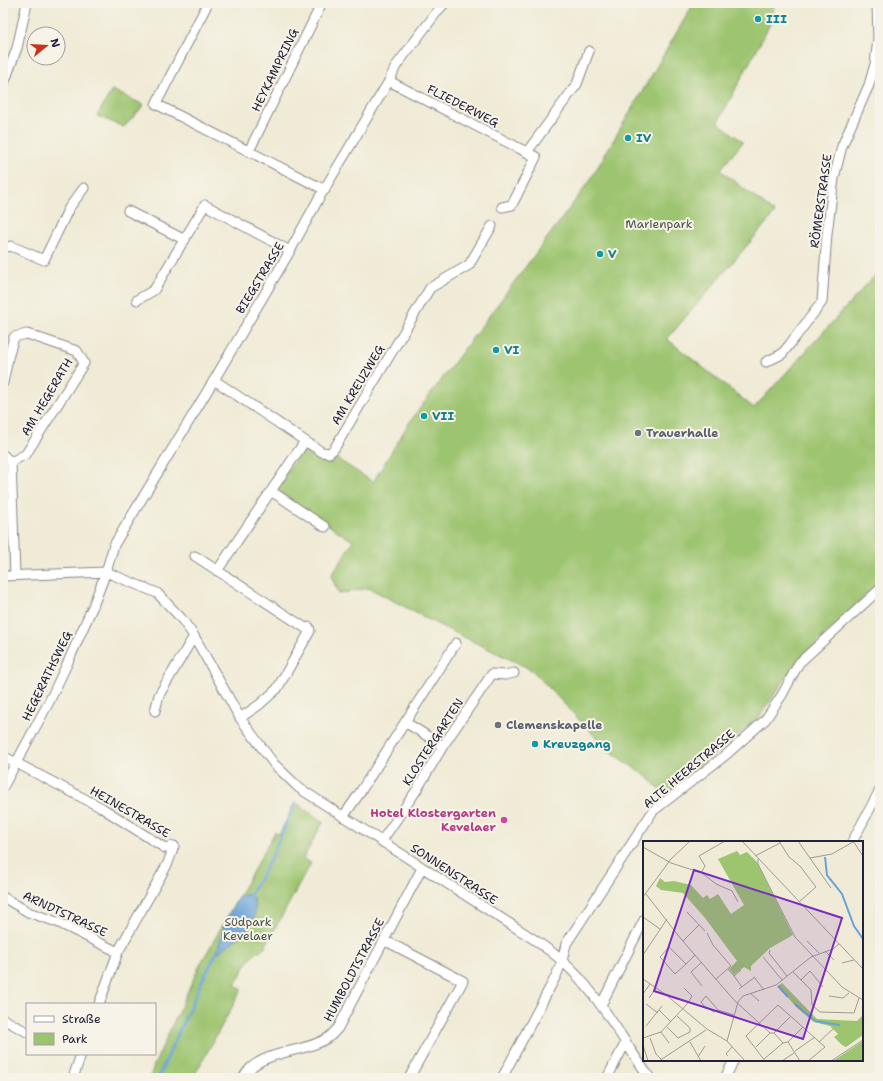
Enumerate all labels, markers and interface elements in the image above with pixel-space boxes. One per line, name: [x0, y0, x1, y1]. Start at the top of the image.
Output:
place label: III: [766, 11, 787, 27]
marker: III: [753, 14, 763, 24]
north arrow: [26, 26, 66, 66]
street label: HEYKAMPRING: [248, 26, 302, 114]
text: N: [47, 37, 64, 50]
street label: FLIEDERWEG: [424, 81, 502, 131]
place label: IV: [636, 130, 652, 146]
marker: IV: [623, 133, 633, 143]
street label: RÖMERSTRASSE: [806, 153, 836, 249]
park label: Marienpark: [625, 216, 693, 232]
street label: BIEGSTRASSE: [232, 239, 288, 317]
place label: V: [608, 246, 617, 262]
marker: V: [595, 249, 605, 259]
street label: AM KREUZWEG: [328, 342, 388, 428]
place label: VI: [504, 342, 519, 358]
marker: VI: [491, 345, 501, 355]
street label: AM HEGERATH: [17, 355, 77, 439]
place label: VII: [432, 408, 455, 424]
marker: VII: [419, 411, 429, 421]
place label: Trauerhalle: [646, 425, 719, 441]
marker: Trauerhalle: [633, 428, 643, 438]
street label: HEGERATHSWEG: [18, 628, 76, 724]
street label: KLOSTERGARTEN: [399, 695, 467, 789]
place label: Clemenskapelle: [506, 717, 602, 733]
marker: Clemenskapelle: [493, 720, 503, 730]
street label: ALTE HEERSTRASSE: [640, 726, 738, 812]
place label: Kreuzgang: [543, 736, 611, 752]
marker: Kreuzgang: [530, 739, 540, 749]
street label: HEINESTRASSE: [87, 783, 173, 841]
place label: Hotel Klostergarten Kevelaer: [370, 805, 497, 835]
marker: Hotel Klostergarten Kevelaer: [499, 815, 509, 825]
street label: SONNENSTRASSE: [407, 840, 501, 908]
inset map: [643, 841, 863, 1061]
street label: ARNDTSTRASSE: [20, 887, 110, 941]
park label: Südpark Kevelaer: [223, 914, 273, 944]
street label: HUMBOLDTSTRASSE: [320, 915, 388, 1025]
legend: [26, 1003, 156, 1055]
text: Straße: [62, 1011, 101, 1027]
text: Park: [62, 1031, 88, 1047]

